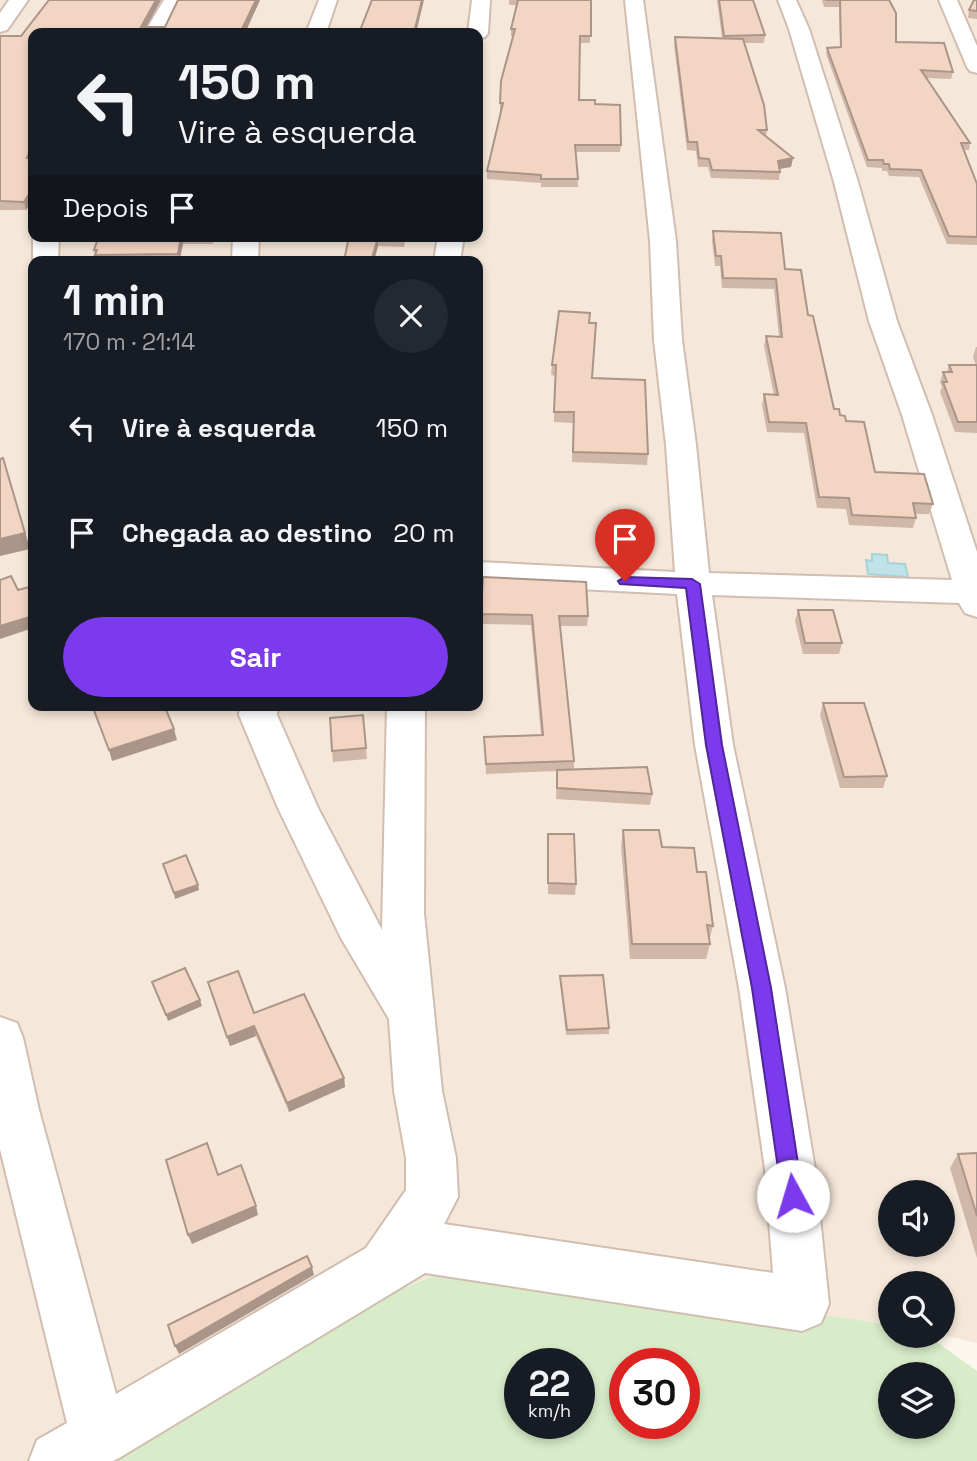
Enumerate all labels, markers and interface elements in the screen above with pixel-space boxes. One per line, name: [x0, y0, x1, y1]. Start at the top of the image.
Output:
text: 150 m: [178, 51, 316, 113]
icon: left: [63, 56, 154, 147]
text: Vire à esquerda: [178, 112, 416, 152]
icon: arrive: [163, 189, 201, 227]
text: Depois: [63, 191, 149, 225]
text: 1 min: [63, 274, 166, 327]
button: close: [374, 279, 448, 353]
text: 170 m · 21:14: [63, 327, 195, 357]
icon: left: [63, 409, 101, 447]
text: Vire à esquerda: [122, 411, 316, 445]
text: 150 m: [376, 411, 448, 445]
pin: [595, 509, 655, 581]
icon: arrive: [63, 514, 101, 552]
text: Chegada ao destino: [122, 516, 372, 550]
text: 20 m: [393, 516, 455, 550]
icon: arrive: [606, 520, 644, 558]
button: Sair: [63, 617, 448, 697]
position arrow: [756, 1159, 830, 1233]
map controls: [878, 1180, 955, 1439]
button: sound: [878, 1180, 955, 1257]
button: search: [878, 1271, 955, 1348]
speed limit sign: 30: [609, 1348, 700, 1439]
text: 22: [529, 1362, 570, 1406]
button: layers: [878, 1362, 955, 1439]
text: km/h: [528, 1399, 571, 1422]

